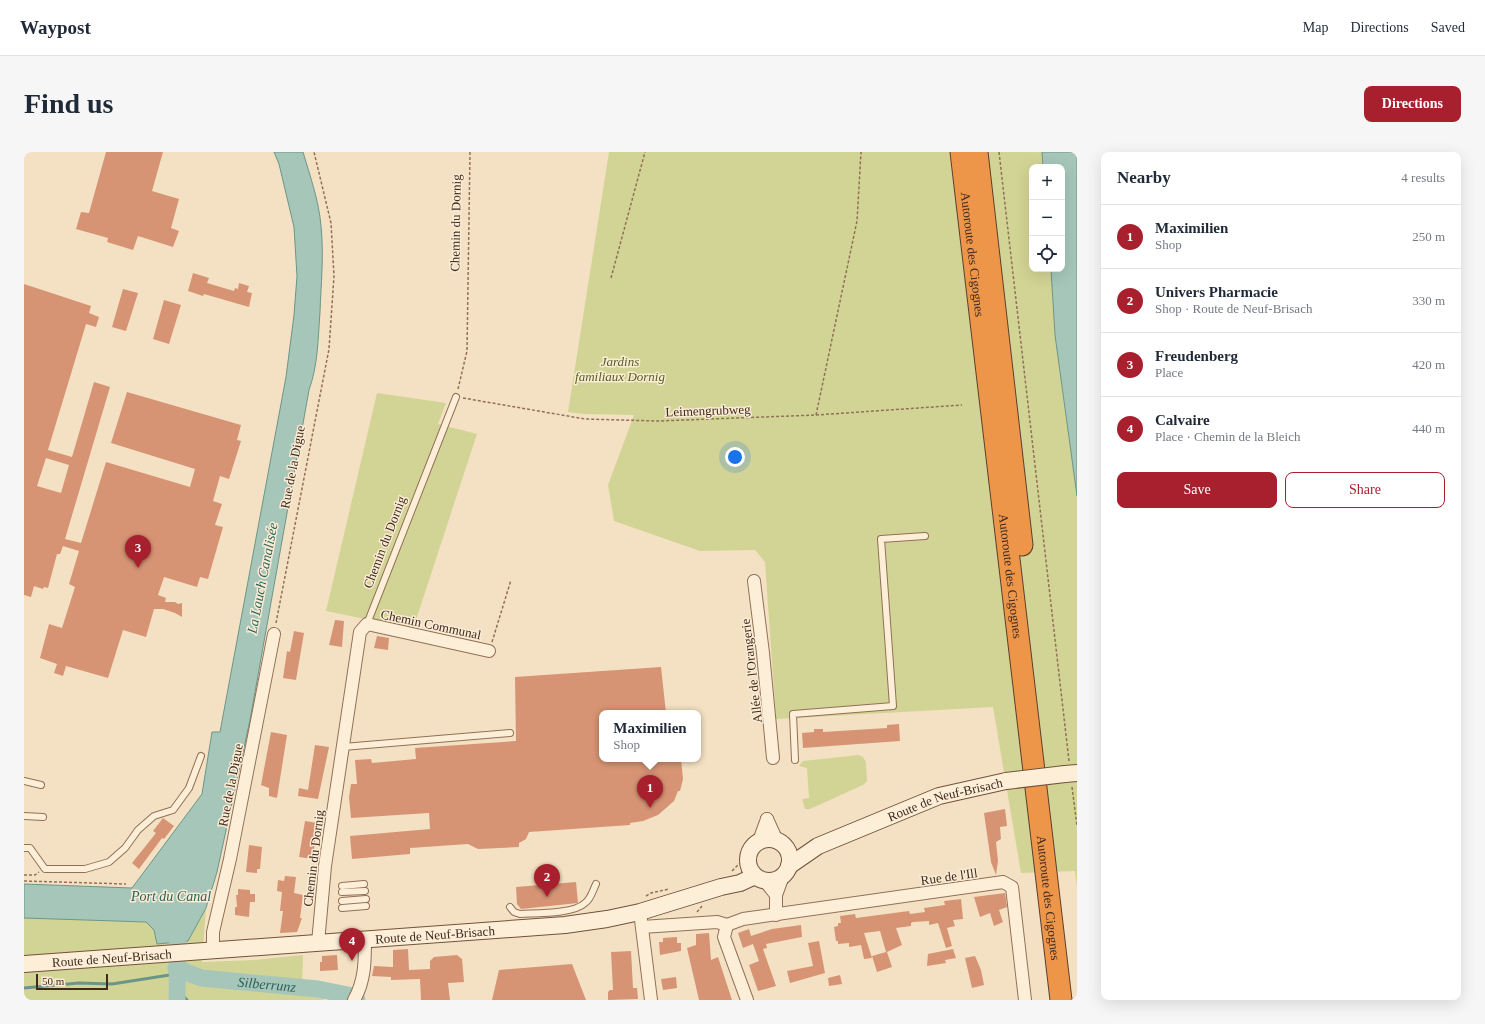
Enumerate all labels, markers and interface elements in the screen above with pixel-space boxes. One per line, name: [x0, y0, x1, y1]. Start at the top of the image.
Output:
text: Waypost: [20, 17, 91, 38]
text: Map: [1303, 20, 1328, 35]
text: Directions: [1350, 20, 1409, 35]
text: Saved: [1431, 20, 1465, 35]
button: Directions: [1364, 86, 1461, 122]
text: Find us: [24, 88, 114, 119]
map controls: [1029, 164, 1065, 272]
button: +: [1029, 164, 1065, 200]
text: Nearby: [1117, 168, 1171, 187]
text: 4 results: [1401, 170, 1445, 185]
street label: Chemin du Dornig: [447, 174, 464, 272]
street label: Autoroute des Cigognes: [958, 191, 987, 318]
button: −: [1029, 200, 1065, 236]
text: Maximilien: [1155, 220, 1228, 236]
text: 1: [1127, 229, 1133, 244]
text: 250 m: [1412, 229, 1445, 244]
button: locate: [1029, 236, 1065, 272]
text: Shop: [1155, 237, 1182, 252]
text: Univers Pharmacie: [1155, 284, 1278, 300]
text: 2: [1127, 293, 1133, 308]
text: 330 m: [1412, 293, 1445, 308]
text: Shop · Route de Neuf-Brisach: [1155, 301, 1312, 316]
text: Freudenberg: [1155, 348, 1238, 364]
park label: Jardins familiaux Dornig: [575, 354, 665, 384]
text: 3: [1127, 357, 1133, 372]
text: 420 m: [1412, 357, 1445, 372]
text: Place: [1155, 365, 1183, 380]
street label: Leimengrubweg: [665, 402, 751, 419]
text: Calvaire: [1155, 412, 1210, 428]
text: 4: [1127, 421, 1133, 436]
text: 440 m: [1412, 421, 1445, 436]
street label: Rue de la Digue: [277, 424, 308, 510]
text: Place · Chemin de la Bleich: [1155, 429, 1300, 444]
your location: [725, 447, 745, 467]
button: Save: [1117, 472, 1277, 508]
button: Share: [1285, 472, 1445, 508]
street label: Chemin du Dornig: [360, 494, 409, 590]
street label: Autoroute des Cigognes: [996, 513, 1025, 639]
water label: La Lauch Canalisée: [244, 521, 281, 636]
pin: 3: [125, 535, 151, 568]
street label: Chemin Communal: [379, 607, 483, 643]
street label: Allée de l'Orangerie: [738, 618, 765, 724]
popup: [599, 710, 701, 762]
text: Maximilien: [613, 720, 687, 736]
text: Shop: [613, 737, 640, 752]
street label: Rue de la Digue: [215, 742, 246, 828]
pin: 1: [637, 775, 663, 808]
street label: Route de Neuf-Brisach: [885, 775, 1005, 824]
street label: Chemin du Dornig: [300, 808, 327, 907]
street label: Autoroute des Cigognes: [1034, 835, 1063, 961]
pin: 2: [534, 864, 560, 897]
street label: Rue de l'Ill: [920, 865, 979, 888]
water label: Port du Canal: [130, 889, 211, 904]
street label: Route de Neuf-Brisach: [375, 923, 496, 947]
pin: 4: [339, 928, 365, 961]
street label: Route de Neuf-Brisach: [51, 946, 173, 970]
scale bar: [36, 972, 108, 991]
water label: Silberrunz: [237, 974, 297, 995]
text: 50 m: [42, 975, 64, 987]

